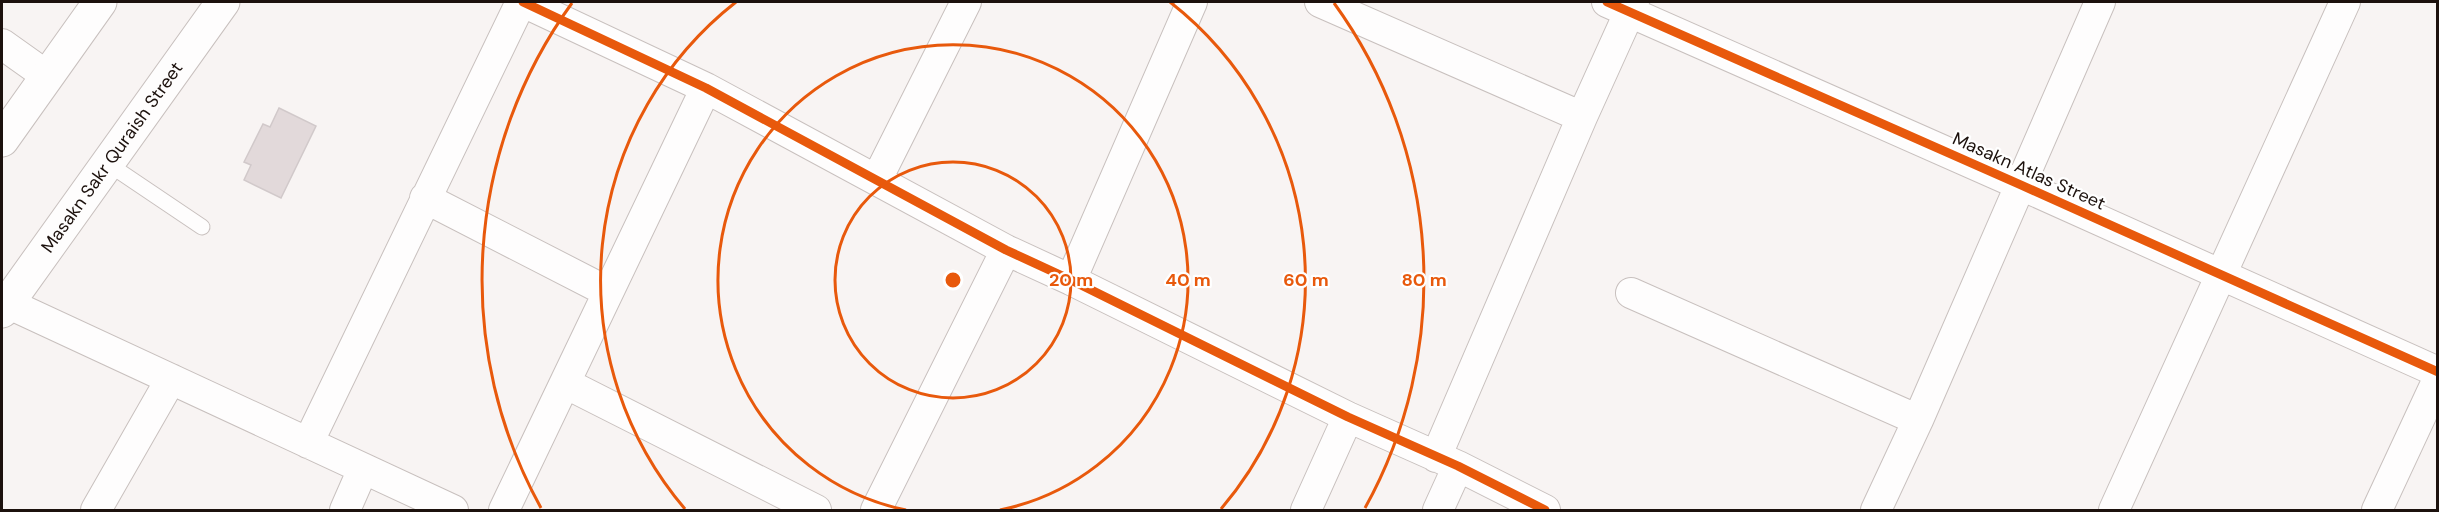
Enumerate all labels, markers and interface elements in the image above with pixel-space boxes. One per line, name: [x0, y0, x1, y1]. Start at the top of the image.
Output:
street label: Masakn Sakr Quraish Street: [36, 57, 188, 257]
street label: Masakn Atlas Street: [1949, 127, 2109, 215]
text: 20 m: [1049, 268, 1093, 292]
text: 40 m: [1165, 268, 1211, 292]
text: 60 m: [1283, 268, 1329, 292]
text: 80 m: [1401, 268, 1447, 292]
centre of rings: [943, 270, 963, 290]

